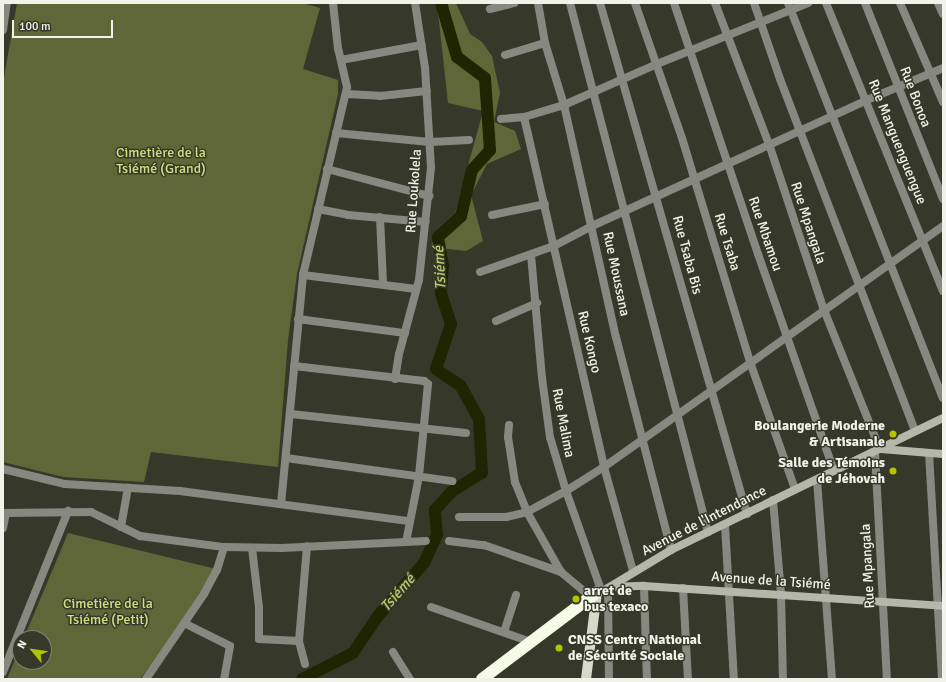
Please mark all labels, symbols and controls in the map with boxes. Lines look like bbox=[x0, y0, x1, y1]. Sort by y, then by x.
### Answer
scale bar bbox=[14, 12, 115, 38]
text: 100 m bbox=[19, 19, 51, 34]
street label: Rue Bonoa bbox=[896, 64, 934, 130]
street label: Rue Manguenguengue bbox=[864, 77, 930, 207]
park label: Cimetière de la Tsiémé (Grand) bbox=[116, 145, 206, 178]
street label: Rue Loukolela bbox=[403, 149, 425, 233]
street label: Rue Mpangala bbox=[787, 180, 829, 266]
street label: Rue Mbamou bbox=[744, 195, 786, 273]
street label: Rue Tsaba bbox=[710, 211, 744, 273]
street label: Rue Tsaba Bis bbox=[668, 214, 706, 296]
street label: Rue Moussana bbox=[599, 230, 633, 318]
water label: Tsiémé bbox=[430, 246, 450, 290]
street label: Rue Kongo bbox=[574, 309, 604, 375]
street label: Rue Malima bbox=[548, 387, 578, 459]
place label: Boulangerie Moderne & Artisanale bbox=[754, 418, 885, 450]
marker: Boulangerie Moderne & Artisanale bbox=[888, 429, 898, 439]
place label: Salle des Témoins de Jéhovah bbox=[778, 455, 885, 488]
marker: Salle des Témoins de Jéhovah bbox=[888, 466, 898, 476]
street label: Avenue de l'Intendance bbox=[639, 482, 769, 560]
street label: Rue Mpangala bbox=[857, 523, 879, 609]
street label: Avenue de la Tsiémé bbox=[711, 568, 831, 594]
water label: Tsiémé bbox=[377, 571, 419, 615]
place label: arret de bus texaco bbox=[584, 583, 648, 616]
marker: arret de bus texaco bbox=[571, 594, 581, 604]
park label: Cimetière de la Tsiémé (Petit) bbox=[63, 596, 153, 628]
north arrow bbox=[12, 630, 52, 670]
place label: CNSS Centre National de Sécurité Sociale bbox=[568, 632, 701, 664]
text: N bbox=[14, 638, 29, 651]
marker: CNSS Centre National de Sécurité Sociale bbox=[553, 642, 565, 654]

